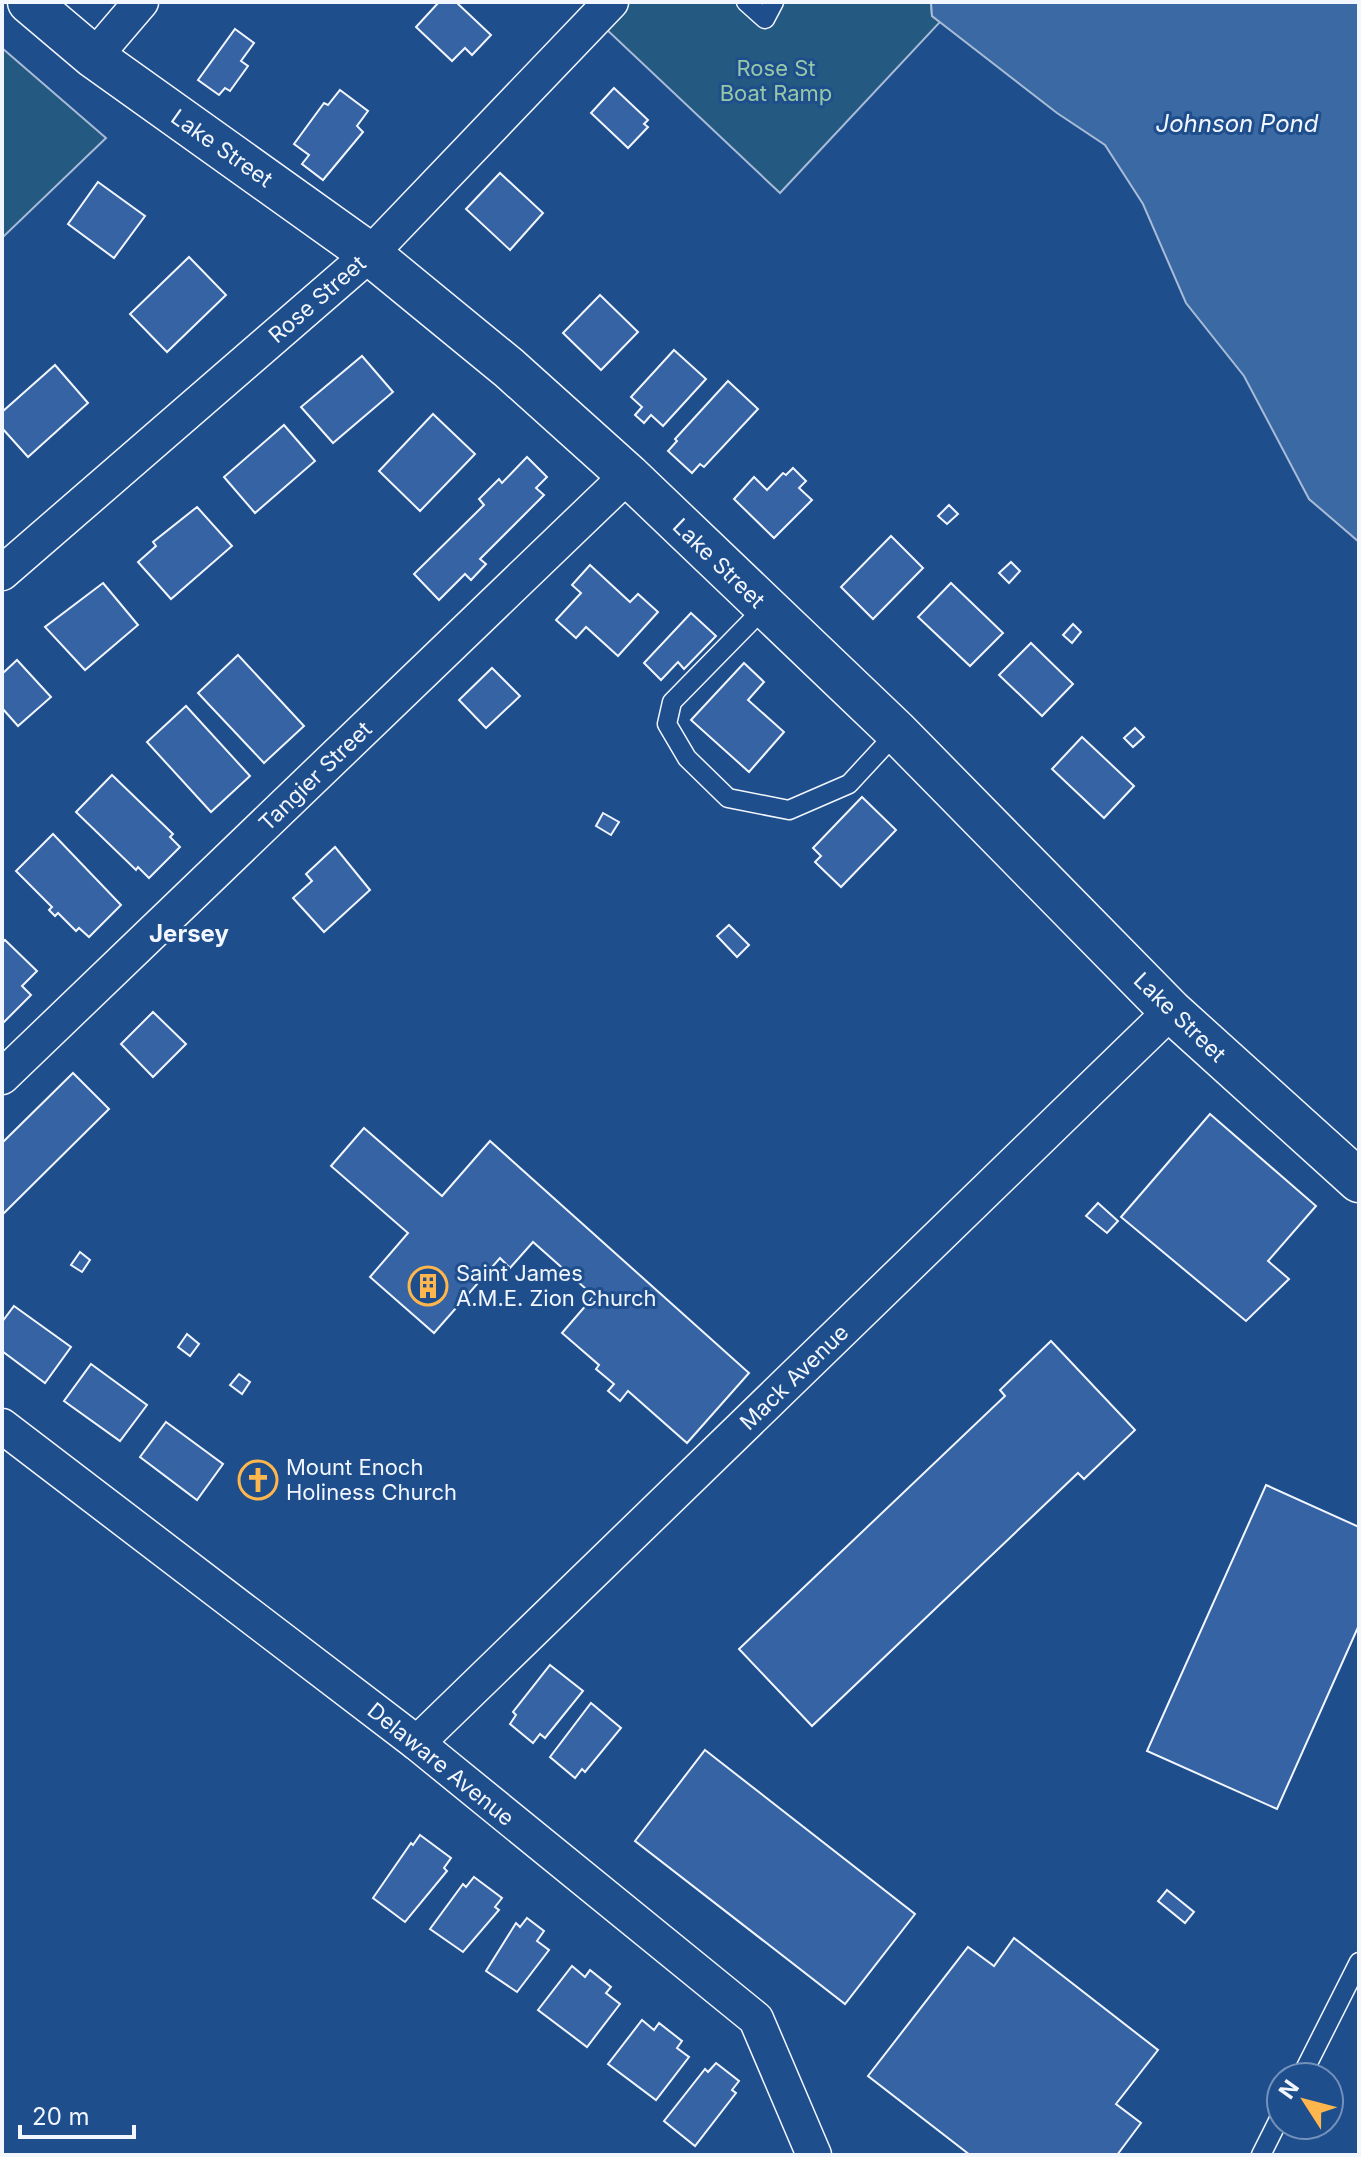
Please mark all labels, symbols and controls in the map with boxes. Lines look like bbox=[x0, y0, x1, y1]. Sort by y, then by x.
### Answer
park label: Rose St Boat Ramp bbox=[720, 55, 832, 106]
street label: Lake Street bbox=[166, 104, 278, 192]
water label: Johnson Pond bbox=[1156, 109, 1319, 138]
street label: Rose Street bbox=[263, 250, 371, 348]
street label: Lake Street bbox=[668, 513, 770, 613]
street label: Tangier Street bbox=[253, 716, 377, 836]
district label: Jersey bbox=[149, 919, 229, 948]
street label: Lake Street bbox=[1129, 967, 1231, 1067]
place label: Saint James A.M.E. Zion Church bbox=[456, 1260, 657, 1311]
building icon: Saint James A.M.E. Zion Church bbox=[407, 1265, 449, 1307]
street label: Mack Avenue bbox=[734, 1319, 854, 1435]
place label: Mount Enoch Holiness Church bbox=[286, 1454, 457, 1505]
church icon: Mount Enoch Holiness Church bbox=[237, 1459, 279, 1501]
street label: Delaware Avenue bbox=[363, 1697, 519, 1831]
north arrow bbox=[1265, 2061, 1345, 2141]
text: N bbox=[1273, 2075, 1304, 2104]
scale bar bbox=[20, 2089, 134, 2139]
text: 20 m bbox=[32, 2102, 90, 2131]

